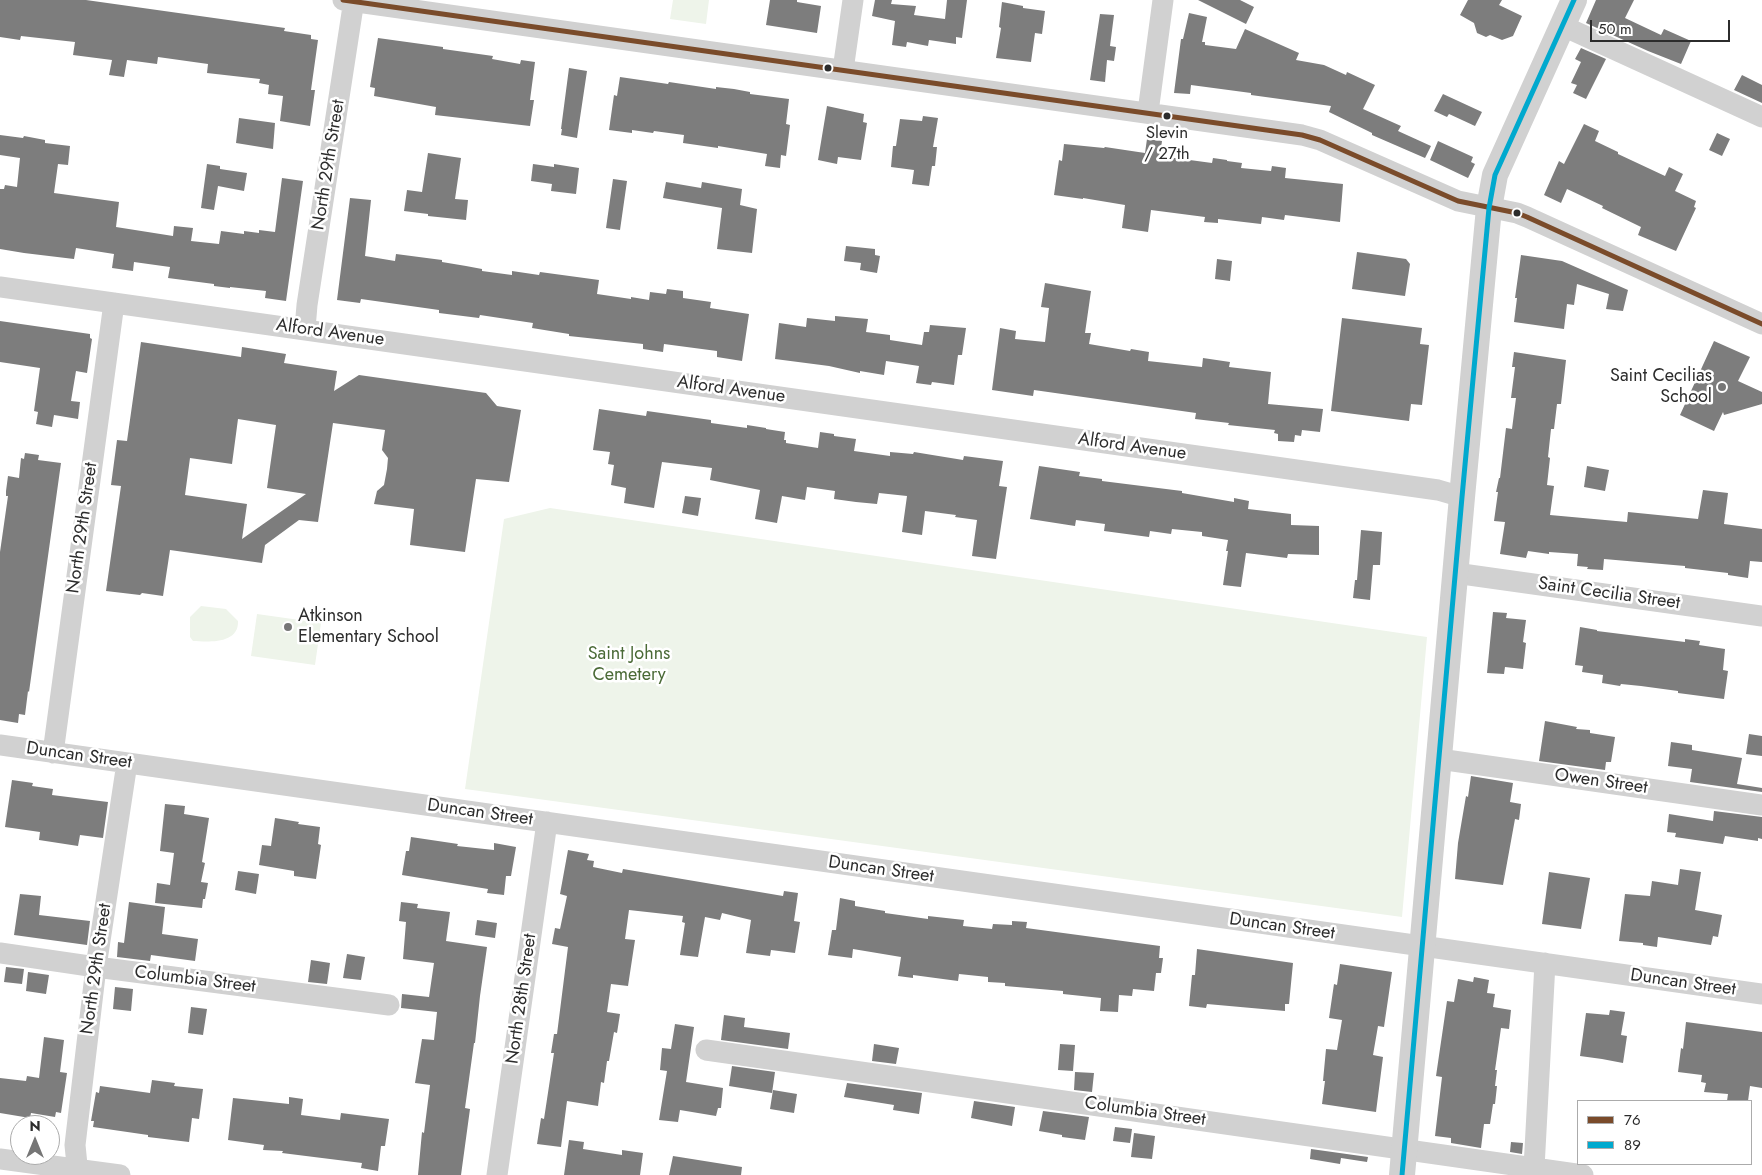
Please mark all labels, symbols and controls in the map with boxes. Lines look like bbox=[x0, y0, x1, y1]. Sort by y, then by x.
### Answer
scale bar bbox=[1592, 10, 1732, 42]
text: 50 m bbox=[1598, 18, 1632, 40]
unlabelled marker bbox=[823, 63, 833, 73]
street label: North 29th Street bbox=[308, 98, 350, 232]
marker: Slevin / 27th bbox=[1162, 111, 1172, 121]
place label: Slevin / 27th bbox=[1144, 124, 1190, 164]
unlabelled marker bbox=[1512, 208, 1522, 218]
street label: Alford Avenue bbox=[275, 315, 385, 351]
place label: Saint Cecilias School bbox=[1610, 366, 1712, 408]
street label: Alford Avenue bbox=[676, 372, 786, 408]
marker: Saint Cecilias School bbox=[1716, 381, 1728, 393]
street label: Alford Avenue bbox=[1077, 429, 1187, 465]
street label: North 29th Street bbox=[63, 461, 103, 595]
street label: Saint Cecilia Street bbox=[1537, 573, 1681, 615]
place label: Atkinson Elementary School bbox=[298, 606, 439, 649]
marker: Atkinson Elementary School bbox=[282, 621, 294, 633]
park label: Saint Johns Cemetery bbox=[588, 644, 670, 686]
street label: Duncan Street bbox=[25, 738, 133, 774]
street label: Owen Street bbox=[1553, 765, 1649, 799]
street label: Duncan Street bbox=[426, 795, 534, 831]
street label: Duncan Street bbox=[827, 852, 935, 888]
street label: North 29th Street bbox=[77, 902, 117, 1036]
street label: Duncan Street bbox=[1228, 909, 1336, 945]
street label: North 28th Street bbox=[502, 932, 542, 1066]
street label: Columbia Street bbox=[133, 962, 257, 998]
street label: Duncan Street bbox=[1629, 965, 1737, 1001]
street label: Columbia Street bbox=[1083, 1093, 1207, 1131]
legend bbox=[1577, 1100, 1752, 1165]
text: 76 bbox=[1624, 1109, 1641, 1131]
north arrow bbox=[10, 1115, 60, 1165]
text: N bbox=[29, 1116, 41, 1136]
text: 89 bbox=[1624, 1134, 1641, 1156]

